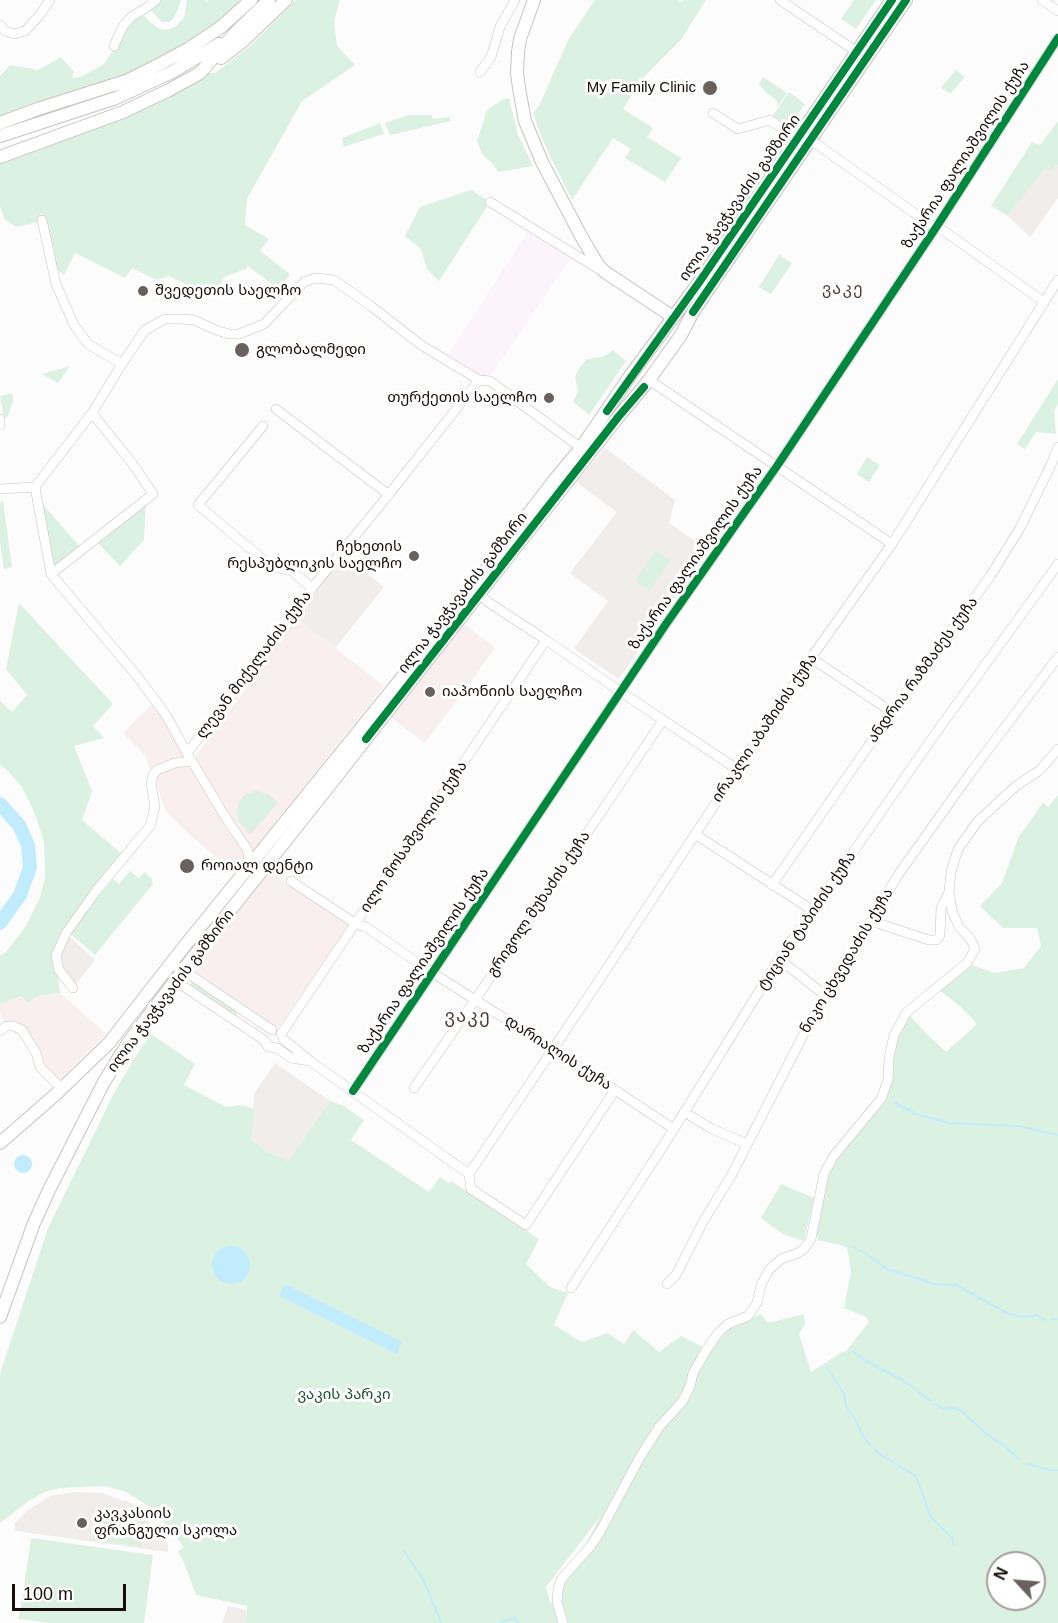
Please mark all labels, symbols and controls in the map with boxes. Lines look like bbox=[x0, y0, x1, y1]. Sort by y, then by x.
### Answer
street label: ზაქარია ფალიაშვილის ქუჩა bbox=[898, 58, 1034, 252]
place label: My Family Clinic bbox=[587, 79, 696, 97]
marker: My Family Clinic bbox=[701, 79, 719, 97]
street label: ილია ჭავჭავაძის გამზირი bbox=[675, 111, 805, 285]
district label: ვაკე bbox=[822, 280, 864, 300]
place label: შვედეთის საელჩო bbox=[155, 282, 301, 300]
marker: შვედეთის საელჩო bbox=[136, 284, 150, 298]
marker: გლობალმედი bbox=[233, 341, 251, 359]
place label: გლობალმედი bbox=[256, 341, 366, 359]
place label: თურქეთის საელჩო bbox=[387, 389, 537, 407]
marker: თურქეთის საელჩო bbox=[542, 391, 556, 405]
street label: ზაქარია ფალიაშვილის ქუჩა bbox=[625, 463, 767, 653]
street label: ილია ჭავჭავაძის გამზირი bbox=[394, 509, 532, 677]
place label: ჩეხეთის რესპუბლიკის საელჩო bbox=[227, 538, 402, 573]
marker: ჩეხეთის რესპუბლიკის საელჩო bbox=[407, 549, 421, 563]
street label: ლევან მიქელაძის ქუჩა bbox=[192, 587, 316, 743]
street label: ანდრია რაზმაძეს ქუჩა bbox=[864, 594, 982, 746]
street label: ირაკლი აბაშიძის ქუჩა bbox=[708, 650, 822, 806]
place label: იაპონიის საელჩო bbox=[442, 683, 582, 701]
marker: იაპონიის საელჩო bbox=[423, 685, 437, 699]
street label: ილო მოსაშვილის ქუჩა bbox=[357, 758, 471, 916]
street label: გრიგოლ მუხაძის ქუჩა bbox=[484, 828, 594, 980]
street label: ტიციან ტაბიძის ქუჩა bbox=[754, 848, 860, 994]
marker: როიალ დენტი bbox=[178, 857, 196, 875]
place label: როიალ დენტი bbox=[201, 857, 313, 875]
street label: ზაქარია ფალიაშვილის ქუჩა bbox=[355, 865, 493, 1057]
street label: ნიკო ცხვედაძის ქუჩა bbox=[797, 885, 897, 1037]
street label: ილია ჭავჭავაძის გამზირი bbox=[104, 906, 238, 1076]
district label: ვაკე bbox=[445, 1006, 491, 1028]
street label: დარიალის ქუჩა bbox=[501, 1012, 615, 1094]
park label: ვაკის პარკი bbox=[298, 1386, 390, 1404]
place label: კავკასიის ფრანგული სკოლა bbox=[94, 1505, 237, 1540]
marker: კავკასიის ფრანგული სკოლა bbox=[75, 1516, 89, 1530]
north arrow bbox=[986, 1551, 1046, 1611]
text: N bbox=[991, 1565, 1011, 1583]
scale bar bbox=[15, 1572, 129, 1610]
text: 100 m bbox=[23, 1584, 73, 1604]

